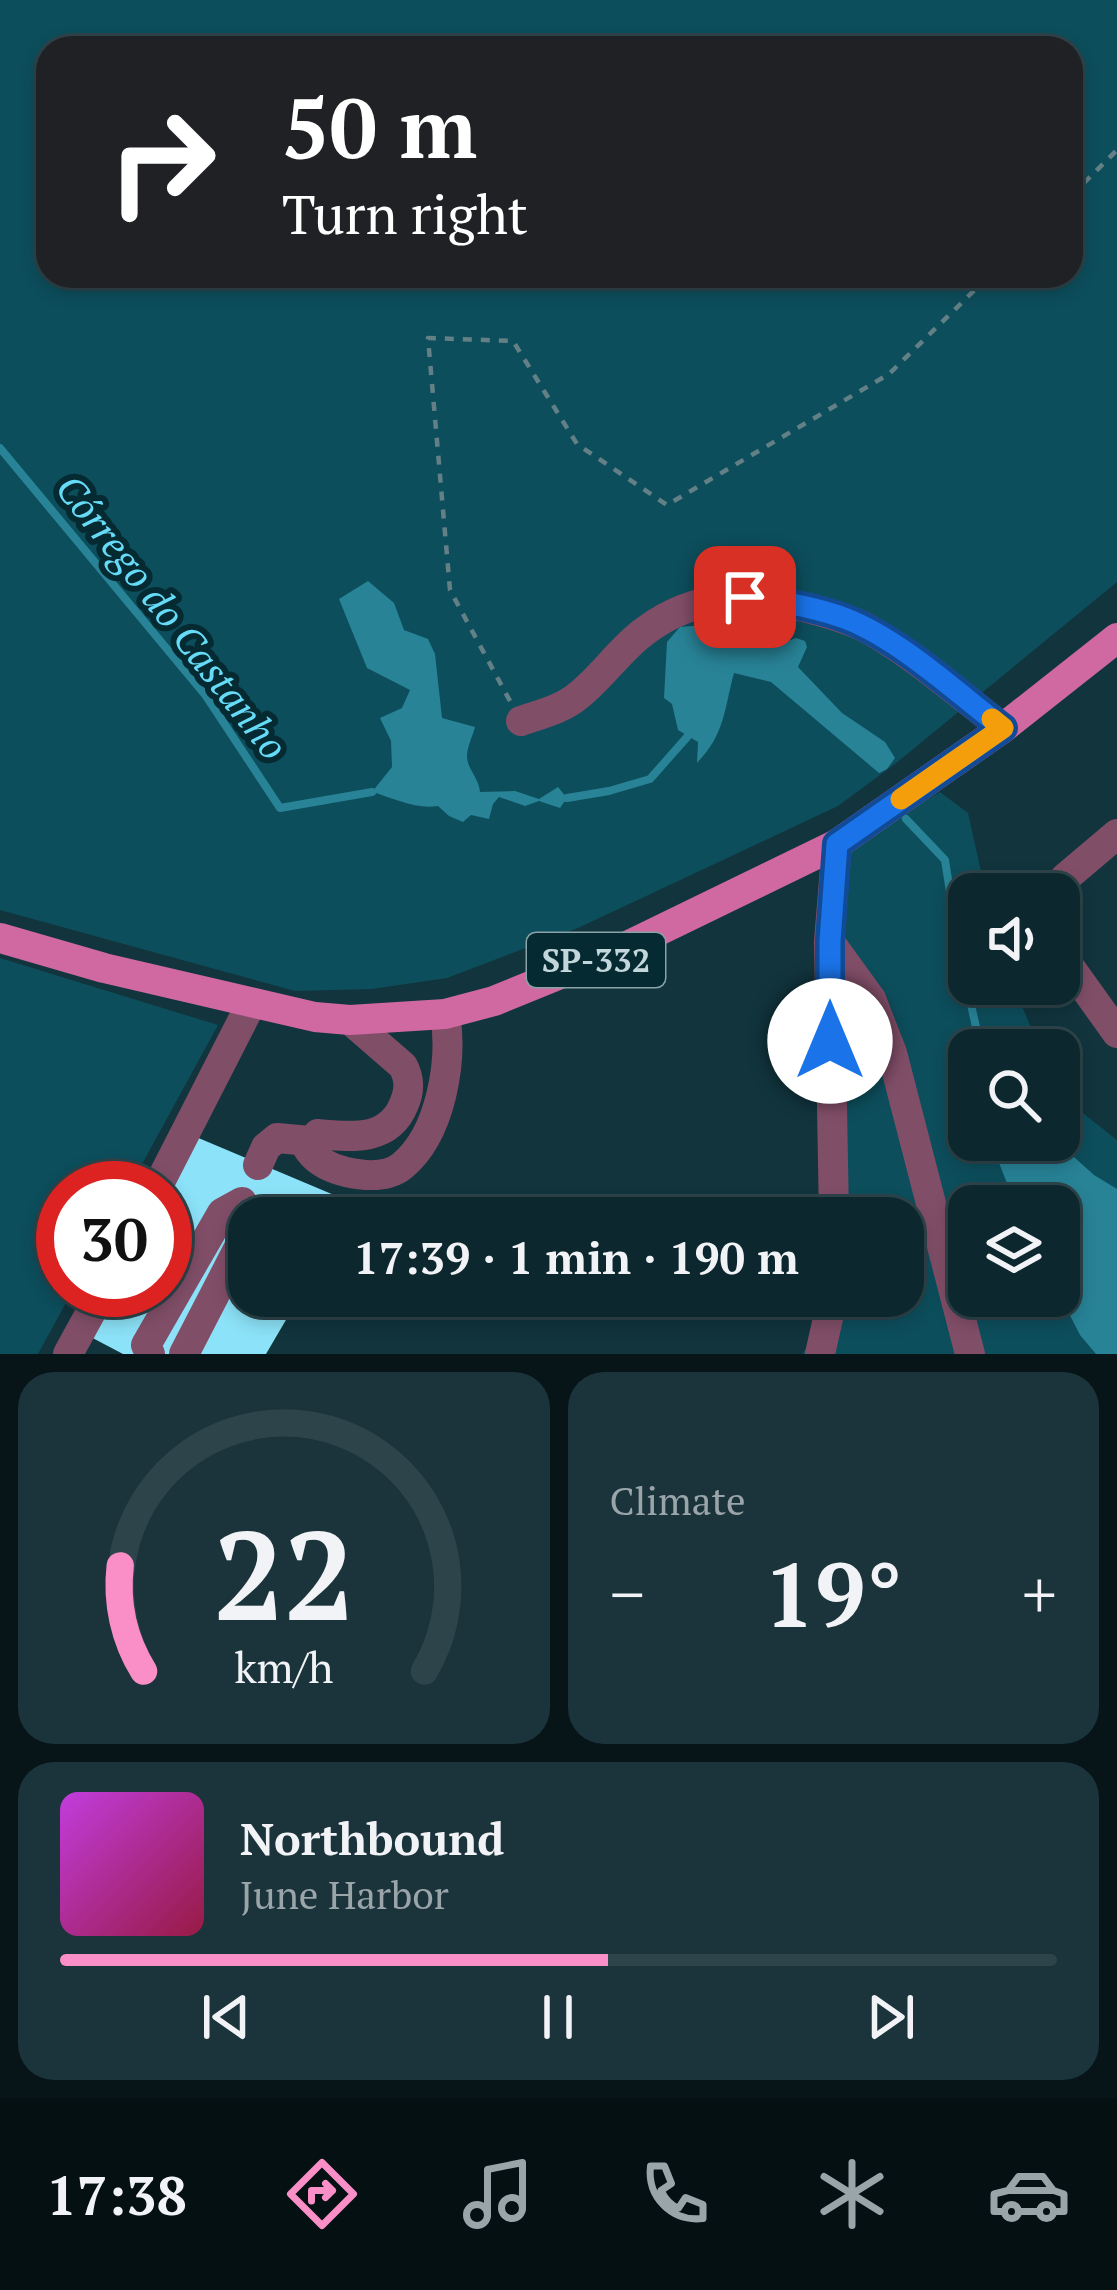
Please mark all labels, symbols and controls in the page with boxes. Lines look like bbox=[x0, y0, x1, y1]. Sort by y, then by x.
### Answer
text: 50 m bbox=[282, 71, 477, 182]
icon: right bbox=[84, 84, 240, 240]
text: Turn right bbox=[282, 178, 528, 249]
water label: Córrego do Castanho bbox=[45, 463, 300, 770]
pin bbox=[694, 546, 796, 648]
icon: arrive bbox=[712, 564, 778, 630]
map controls bbox=[948, 873, 1080, 1317]
button: sound bbox=[948, 873, 1080, 1005]
road number: SP-332 bbox=[527, 933, 665, 987]
position arrow bbox=[767, 978, 893, 1104]
button: search bbox=[948, 1029, 1080, 1161]
speed limit sign: 30 bbox=[36, 1161, 192, 1317]
button: layers bbox=[948, 1185, 1080, 1317]
text: 17:39 · 1 min · 190 m bbox=[353, 1227, 799, 1287]
text: Climate bbox=[610, 1474, 746, 1526]
text: 22 bbox=[213, 1490, 354, 1656]
text: 19° bbox=[764, 1533, 903, 1653]
text: − bbox=[610, 1549, 645, 1637]
text: + bbox=[1022, 1549, 1057, 1637]
text: km/h bbox=[234, 1638, 333, 1695]
text: Northbound bbox=[240, 1808, 504, 1868]
text: June Harbor bbox=[240, 1868, 449, 1920]
icon: previous bbox=[193, 1984, 259, 2050]
icon: pause bbox=[525, 1984, 591, 2050]
icon: next bbox=[858, 1984, 924, 2050]
icon: directions bbox=[280, 2152, 364, 2236]
icon: music bbox=[456, 2152, 540, 2236]
icon: phone bbox=[633, 2152, 717, 2236]
icon: climate bbox=[810, 2152, 894, 2236]
icon: car bbox=[987, 2152, 1071, 2236]
text: 17:38 bbox=[46, 2159, 187, 2230]

